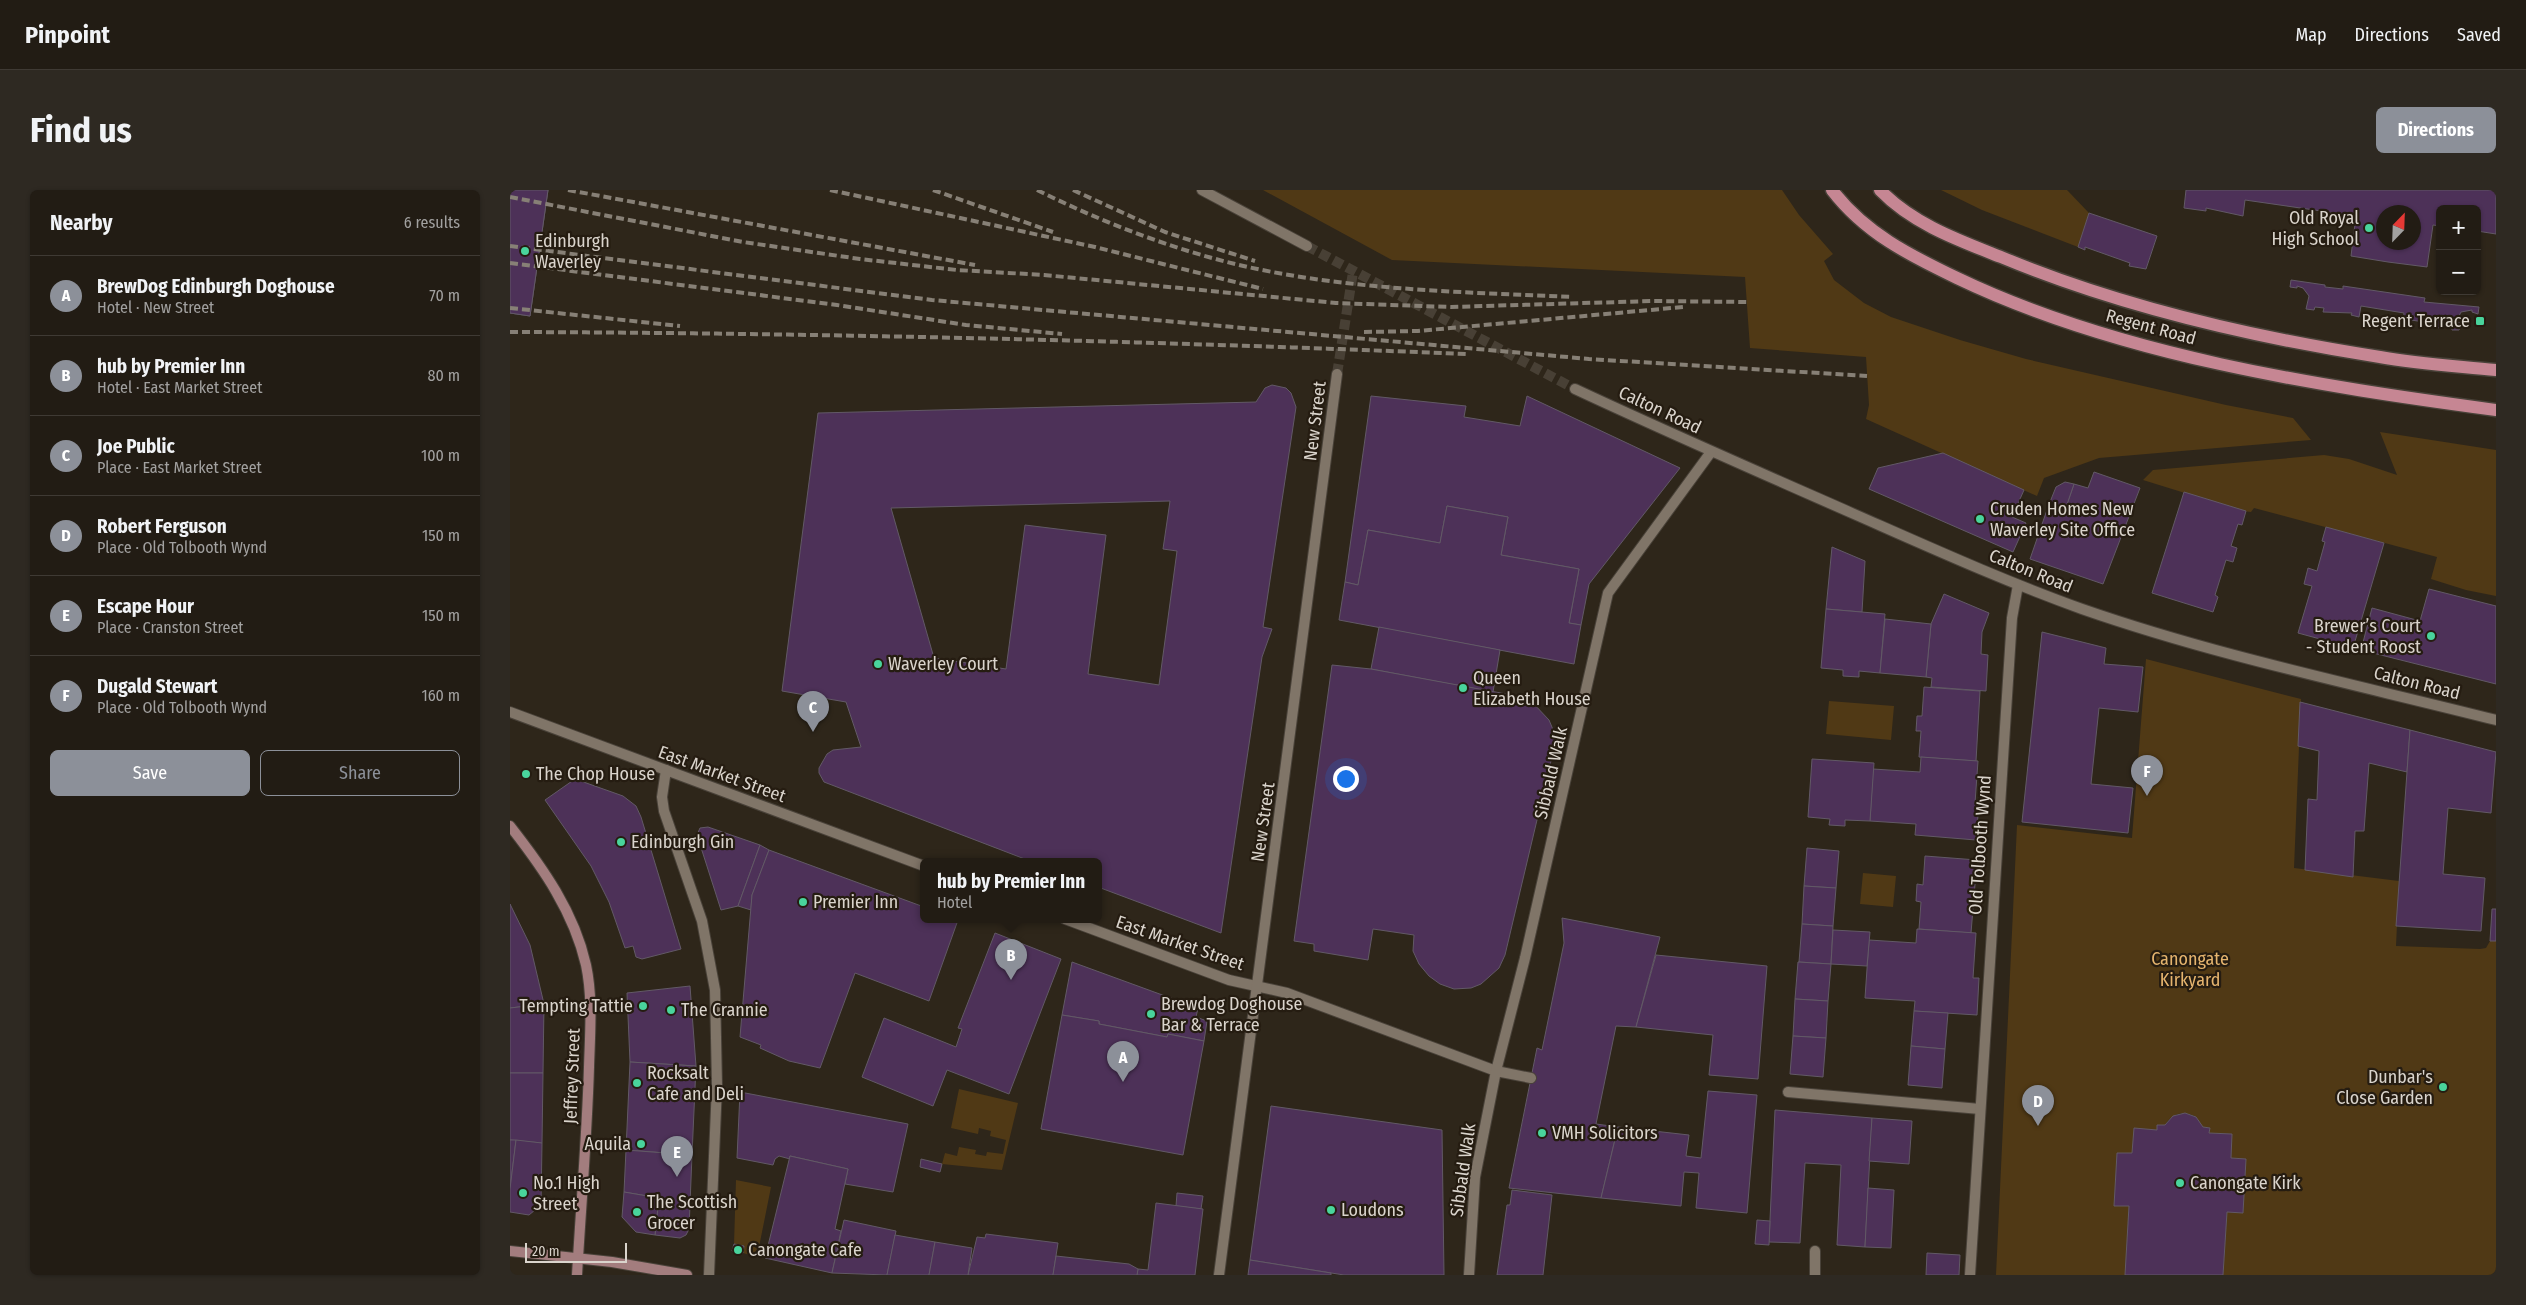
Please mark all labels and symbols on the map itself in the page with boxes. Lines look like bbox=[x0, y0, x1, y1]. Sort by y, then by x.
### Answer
north arrow bbox=[2376, 205, 2421, 250]
place label: Old Royal High School bbox=[2272, 207, 2359, 250]
marker: Old Royal High School bbox=[2363, 222, 2375, 234]
place label: Edinburgh Waverley bbox=[535, 230, 610, 273]
marker: Edinburgh Waverley bbox=[519, 245, 531, 257]
street label: Regent Road bbox=[2104, 304, 2198, 350]
place label: Regent Terrace bbox=[2362, 310, 2470, 332]
marker: Regent Terrace bbox=[2474, 315, 2486, 327]
street label: New Street bbox=[1299, 380, 1331, 462]
street label: Calton Road bbox=[1615, 381, 1705, 439]
place label: Cruden Homes New Waverley Site Office bbox=[1990, 498, 2135, 541]
marker: Cruden Homes New Waverley Site Office bbox=[1974, 513, 1986, 525]
street label: Calton Road bbox=[1986, 544, 2076, 598]
place label: Brewer’s Court - Student Roost bbox=[2306, 615, 2421, 658]
marker: Brewer’s Court - Student Roost bbox=[2425, 630, 2437, 642]
place label: Waverley Court bbox=[888, 653, 998, 675]
marker: Waverley Court bbox=[872, 658, 884, 670]
street label: Calton Road bbox=[2371, 662, 2463, 704]
place label: Queen Elizabeth House bbox=[1473, 667, 1591, 710]
marker: Queen Elizabeth House bbox=[1457, 682, 1469, 694]
pin: C bbox=[797, 691, 829, 732]
street label: Sibbald Walk bbox=[1530, 724, 1572, 821]
street label: East Market Street bbox=[655, 741, 789, 807]
pin: F bbox=[2131, 755, 2163, 796]
place label: The Chop House bbox=[536, 763, 655, 785]
your location bbox=[1333, 766, 1359, 792]
marker: The Chop House bbox=[520, 768, 532, 780]
street label: Old Tolbooth Wynd bbox=[1964, 774, 1996, 916]
street label: New Street bbox=[1247, 781, 1279, 863]
place label: Edinburgh Gin bbox=[631, 831, 734, 853]
marker: Edinburgh Gin bbox=[615, 836, 627, 848]
place label: Premier Inn bbox=[813, 891, 898, 913]
marker: Premier Inn bbox=[797, 896, 809, 908]
street label: East Market Street bbox=[1113, 911, 1247, 975]
pin: B bbox=[995, 939, 1027, 980]
park label: Canongate Kirkyard bbox=[2151, 948, 2229, 991]
place label: Brewdog Doghouse Bar & Terrace bbox=[1161, 993, 1303, 1036]
place label: Tempting Tattie bbox=[519, 995, 633, 1017]
place label: The Crannie bbox=[681, 999, 768, 1021]
marker: Tempting Tattie bbox=[637, 1000, 649, 1012]
marker: The Crannie bbox=[665, 1004, 677, 1016]
marker: Brewdog Doghouse Bar & Terrace bbox=[1145, 1008, 1157, 1020]
street label: Jeffrey Street bbox=[559, 1028, 585, 1124]
pin: A bbox=[1107, 1041, 1139, 1082]
place label: Rocksalt Cafe and Deli bbox=[647, 1062, 744, 1105]
place label: Dunbar's Close Garden bbox=[2336, 1066, 2433, 1109]
marker: Rocksalt Cafe and Deli bbox=[631, 1077, 643, 1089]
marker: Dunbar's Close Garden bbox=[2437, 1081, 2449, 1093]
pin: D bbox=[2022, 1085, 2054, 1126]
street label: Sibbald Walk bbox=[1446, 1121, 1481, 1218]
place label: VMH Solicitors bbox=[1552, 1122, 1658, 1144]
marker: VMH Solicitors bbox=[1536, 1127, 1548, 1139]
place label: Aquila bbox=[584, 1133, 631, 1155]
pin: E bbox=[661, 1136, 693, 1177]
marker: Aquila bbox=[635, 1138, 647, 1150]
place label: No.1 High Street bbox=[533, 1172, 600, 1215]
place label: Canongate Kirk bbox=[2190, 1172, 2301, 1194]
marker: Canongate Kirk bbox=[2174, 1177, 2186, 1189]
marker: No.1 High Street bbox=[517, 1187, 529, 1199]
place label: The Scottish Grocer bbox=[647, 1191, 737, 1234]
place label: Loudons bbox=[1341, 1199, 1404, 1221]
marker: Loudons bbox=[1325, 1204, 1337, 1216]
marker: The Scottish Grocer bbox=[631, 1206, 643, 1218]
place label: Canongate Cafe bbox=[748, 1239, 862, 1261]
scale bar bbox=[525, 1240, 628, 1263]
marker: Canongate Cafe bbox=[732, 1244, 744, 1256]

